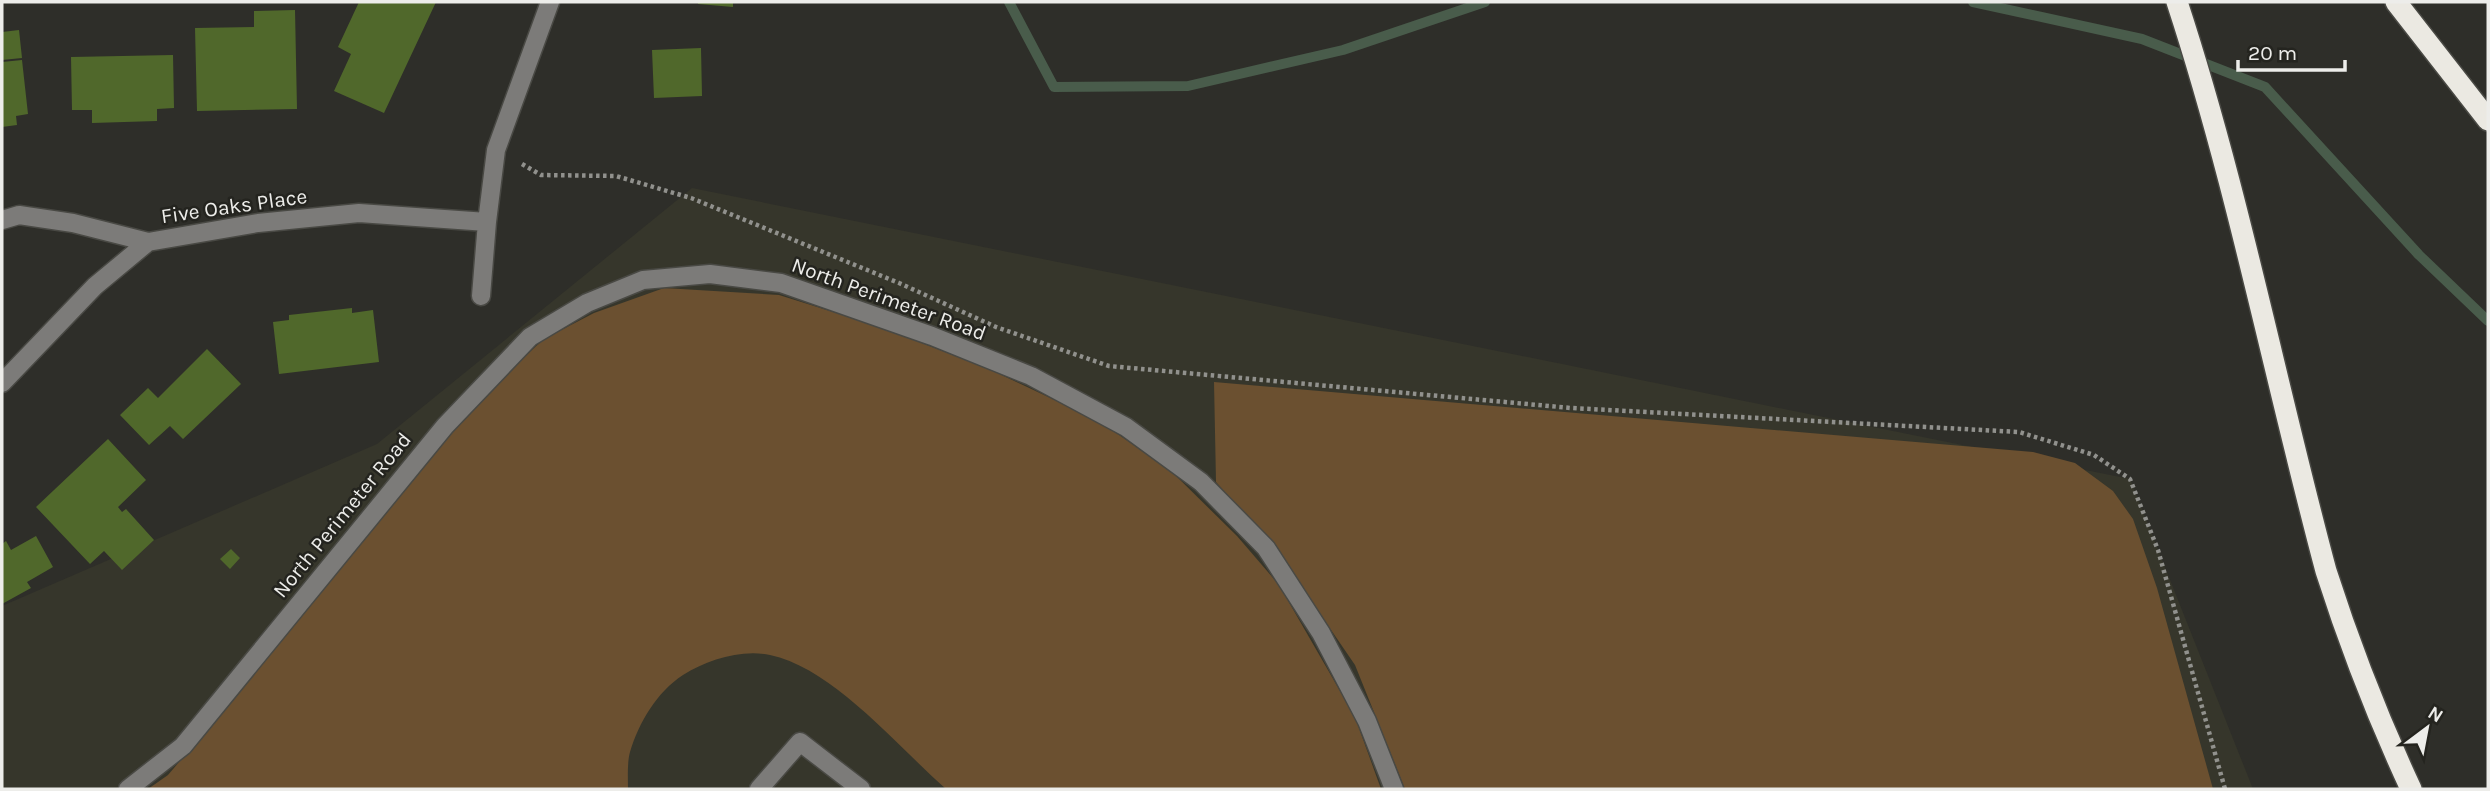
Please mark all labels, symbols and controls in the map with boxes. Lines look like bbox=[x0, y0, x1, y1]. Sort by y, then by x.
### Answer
scale bar bbox=[2238, 28, 2345, 72]
text: 20 m bbox=[2248, 41, 2297, 65]
street label: Five Oaks Place bbox=[159, 184, 309, 228]
street label: North Perimeter Road bbox=[788, 253, 990, 345]
street label: North Perimeter Road bbox=[268, 428, 416, 602]
north arrow bbox=[2392, 693, 2462, 763]
text: N bbox=[2424, 701, 2447, 727]

